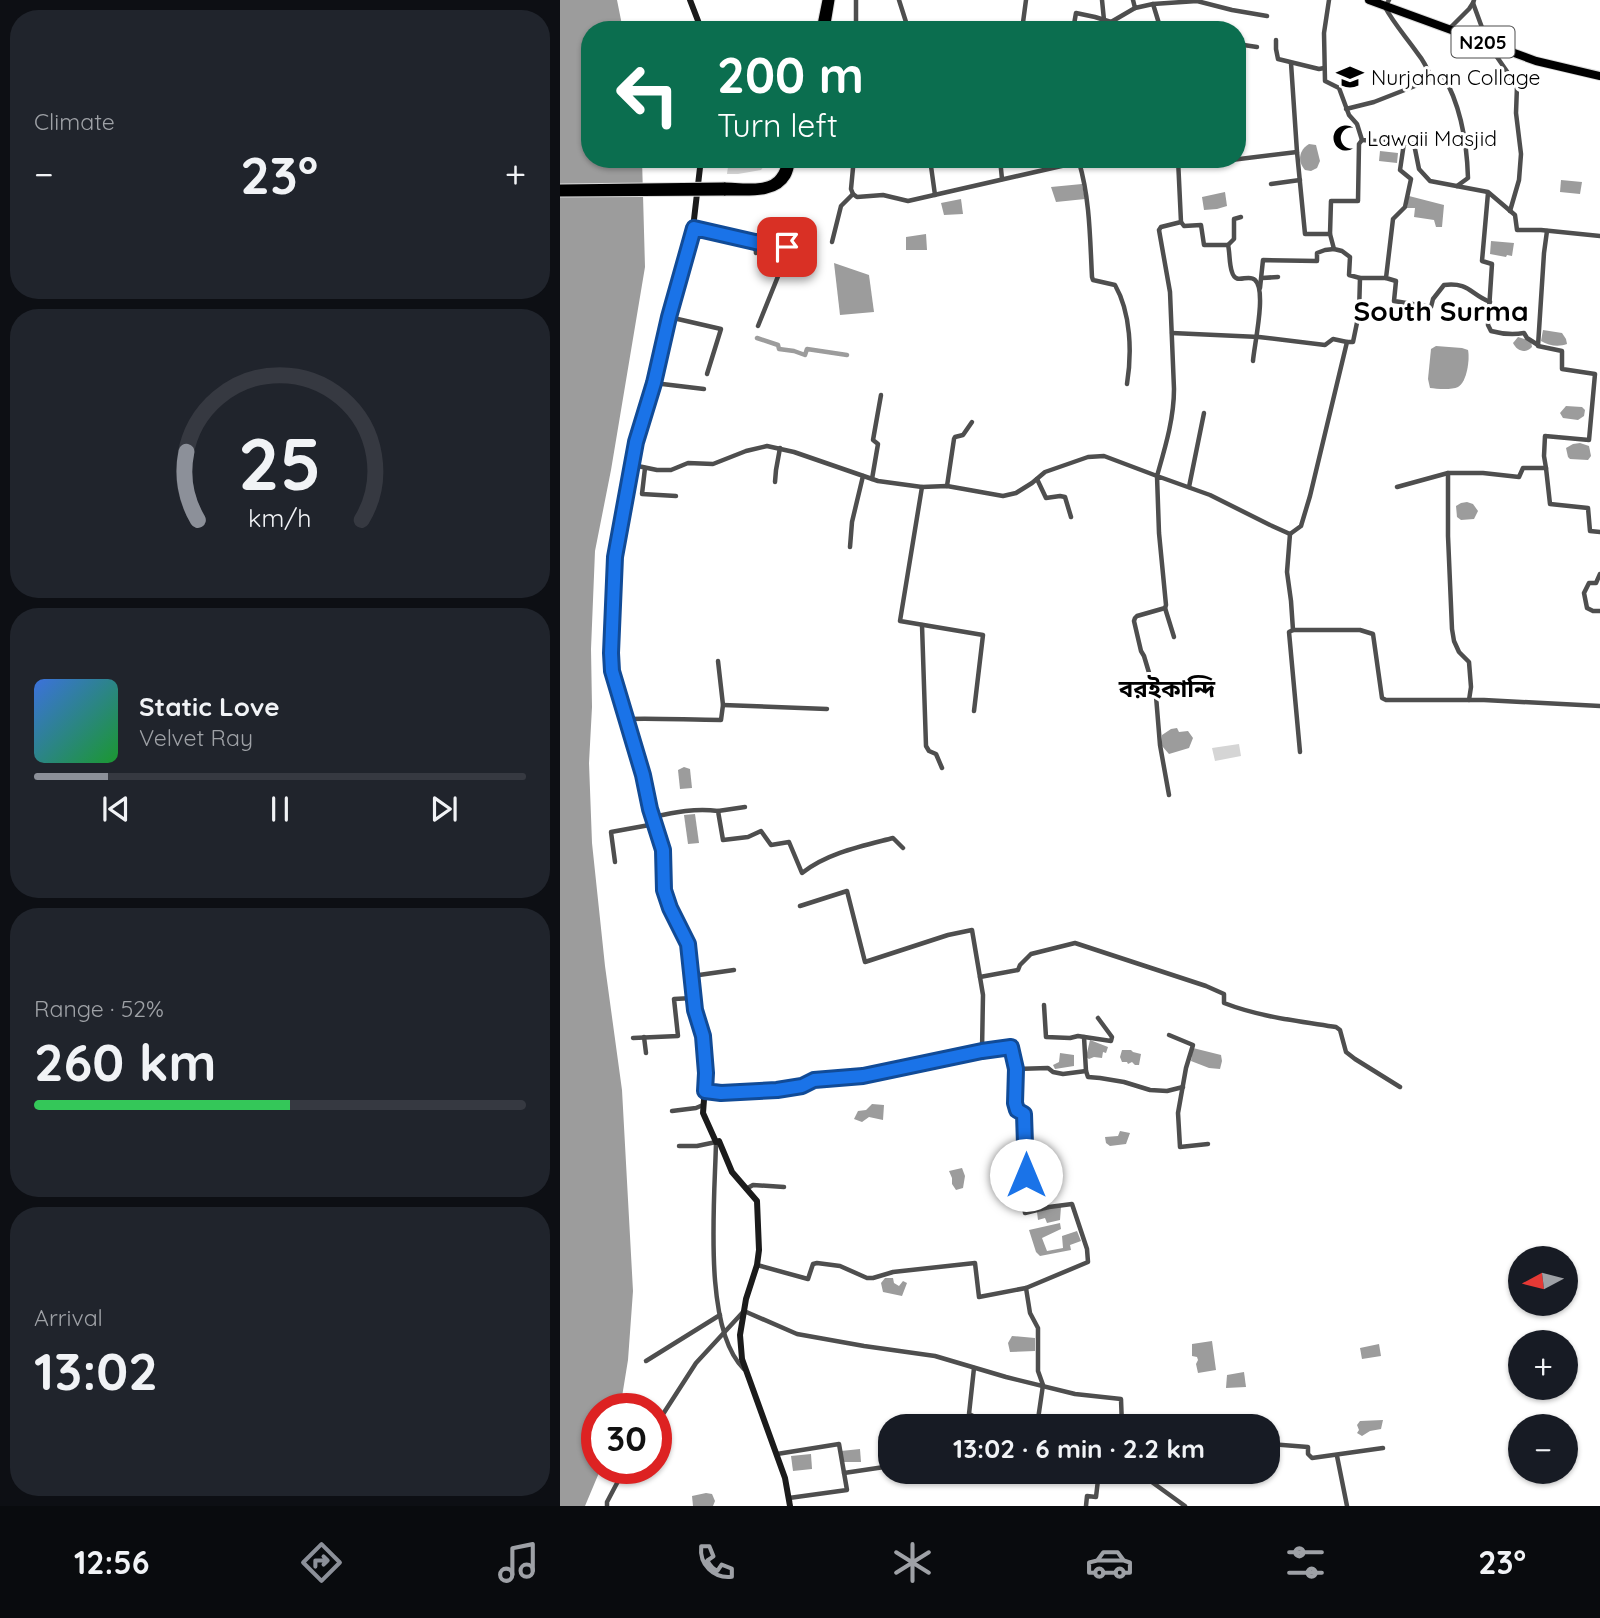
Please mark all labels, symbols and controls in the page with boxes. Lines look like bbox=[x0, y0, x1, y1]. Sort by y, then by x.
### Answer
road number: N205 bbox=[1452, 26, 1514, 58]
text: 200 m bbox=[717, 44, 864, 105]
icon: left bbox=[602, 49, 693, 140]
school or university icon: Nurjahan Collage bbox=[1335, 62, 1365, 92]
place label: Nurjahan Collage bbox=[1371, 64, 1540, 90]
text: Turn left bbox=[717, 105, 838, 145]
text: Climate bbox=[34, 107, 115, 136]
mosque icon: Lawaii Masjid bbox=[1331, 123, 1361, 153]
place label: Lawaii Masjid bbox=[1367, 125, 1497, 151]
text: 23° bbox=[240, 142, 318, 207]
text: − bbox=[34, 150, 54, 198]
text: + bbox=[505, 150, 526, 198]
pin bbox=[757, 217, 817, 277]
icon: arrive bbox=[768, 228, 806, 266]
district label: South Surma bbox=[1353, 293, 1529, 328]
text: 25 bbox=[238, 417, 322, 508]
text: km/h bbox=[248, 502, 312, 533]
district label: বরইকান্দি bbox=[1118, 673, 1216, 703]
text: Static Love bbox=[139, 690, 280, 723]
text: Velvet Ray bbox=[139, 723, 253, 752]
icon: previous bbox=[97, 790, 135, 828]
icon: pause bbox=[261, 790, 299, 828]
icon: next bbox=[425, 790, 463, 828]
text: Range · 52% bbox=[34, 994, 164, 1023]
text: 260 km bbox=[34, 1029, 216, 1094]
position arrow bbox=[989, 1138, 1063, 1212]
north arrow bbox=[1508, 1246, 1578, 1316]
map controls bbox=[1508, 1246, 1578, 1484]
text: Arrival bbox=[34, 1303, 103, 1332]
button: + bbox=[1508, 1330, 1578, 1400]
text: 13:02 bbox=[34, 1338, 158, 1403]
speed limit sign: 30 bbox=[581, 1393, 672, 1484]
button: − bbox=[1508, 1414, 1578, 1484]
text: 13:02 · 6 min · 2.2 km bbox=[953, 1432, 1205, 1465]
icon: directions bbox=[297, 1538, 346, 1587]
icon: music bbox=[494, 1538, 543, 1587]
icon: phone bbox=[691, 1538, 740, 1587]
icon: climate bbox=[888, 1538, 937, 1587]
icon: car bbox=[1085, 1538, 1134, 1587]
icon: filters bbox=[1281, 1538, 1330, 1587]
text: 12:56 bbox=[74, 1542, 149, 1582]
text: 23° bbox=[1478, 1542, 1526, 1582]

